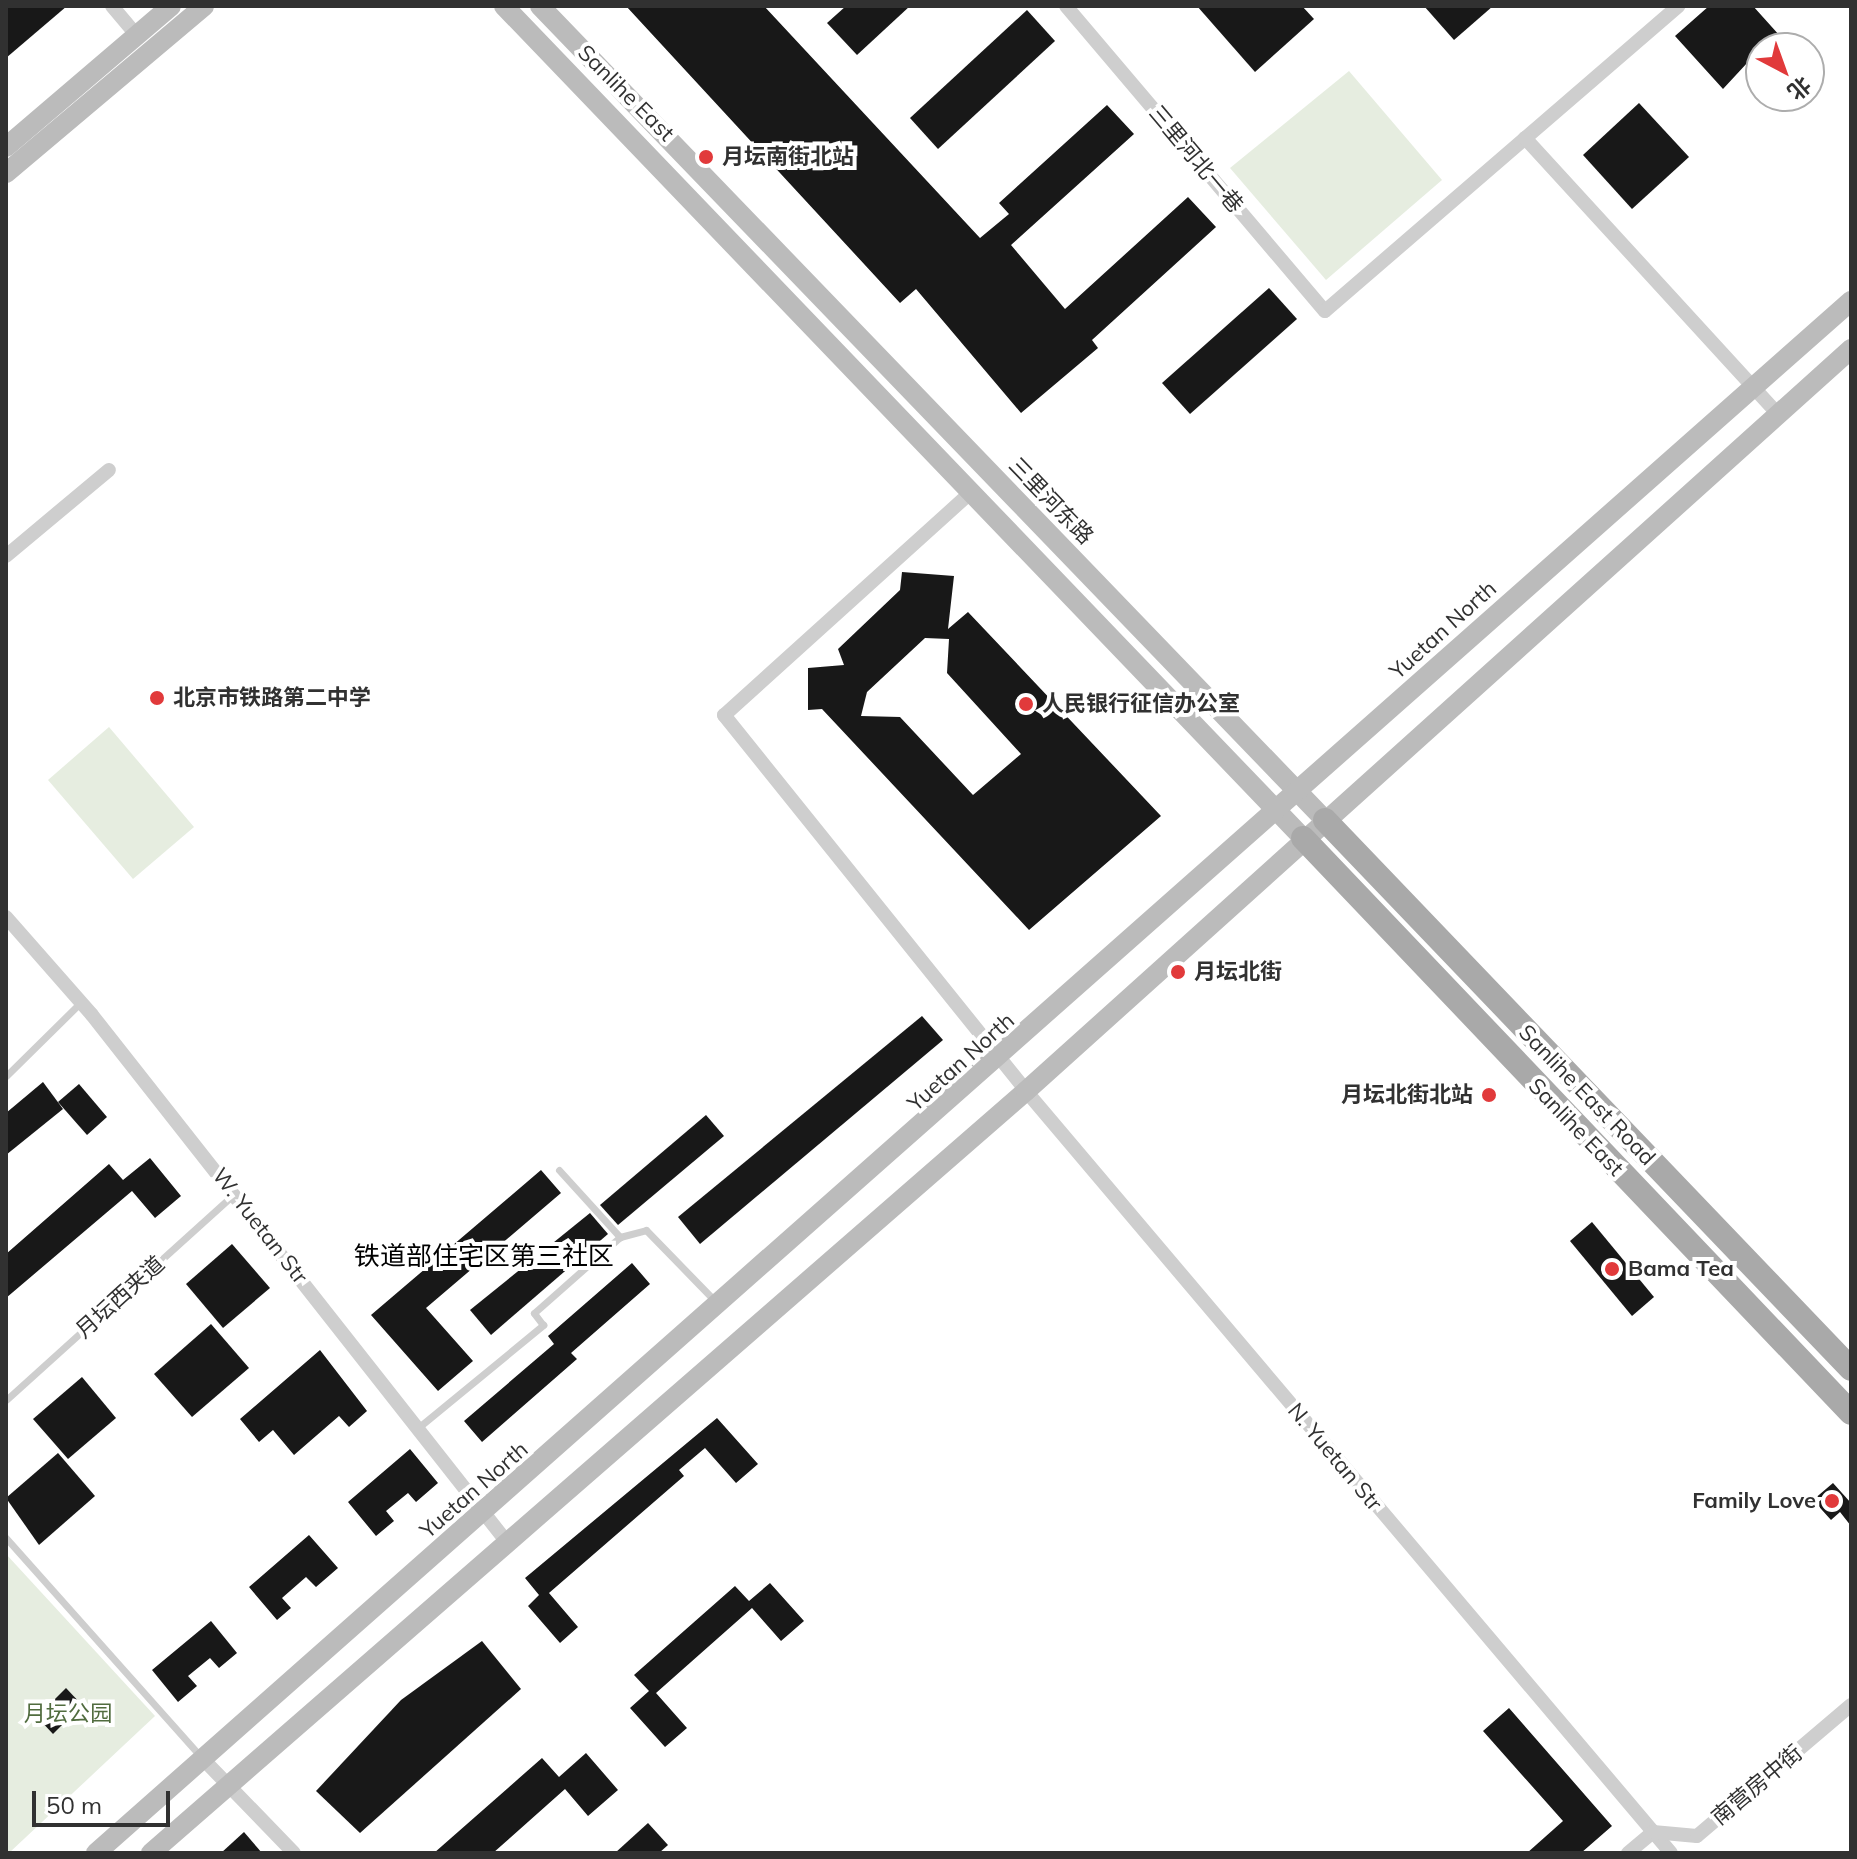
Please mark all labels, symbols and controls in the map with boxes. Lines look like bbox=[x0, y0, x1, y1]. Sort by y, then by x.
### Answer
north arrow bbox=[1745, 32, 1825, 112]
street label: Sanlihe East bbox=[572, 39, 680, 147]
text: 北 bbox=[1782, 71, 1817, 106]
street label: 三里河北一巷 bbox=[1143, 100, 1249, 218]
place label: 月坛南街北站 bbox=[722, 144, 854, 170]
marker: 月坛南街北站 bbox=[697, 148, 715, 166]
street label: 三里河东路 bbox=[1003, 452, 1099, 550]
street label: Yuetan North bbox=[1384, 575, 1502, 685]
place label: 北京市铁路第二中学 bbox=[173, 685, 371, 711]
marker: 北京市铁路第二中学 bbox=[148, 689, 166, 707]
place label: 人民银行征信办公室 bbox=[1042, 691, 1240, 717]
marker: 人民银行征信办公室 bbox=[1017, 695, 1035, 713]
place label: 月坛北街 bbox=[1194, 959, 1282, 985]
marker: 月坛北街 bbox=[1169, 963, 1187, 981]
street label: Yuetan North bbox=[902, 1007, 1020, 1117]
street label: Sanlihe East Road bbox=[1513, 1019, 1661, 1171]
street label: Sanlihe East bbox=[1523, 1073, 1629, 1181]
place label: 月坛北街北站 bbox=[1341, 1082, 1473, 1108]
marker: 月坛北街北站 bbox=[1480, 1086, 1498, 1104]
street label: W. Yuetan Str bbox=[207, 1163, 313, 1289]
district label: 铁道部住宅区第三社区 bbox=[354, 1240, 614, 1272]
street label: 月坛西夹道 bbox=[70, 1250, 170, 1344]
place label: Bama Tea bbox=[1628, 1256, 1734, 1282]
marker: Bama Tea bbox=[1603, 1260, 1621, 1278]
street label: N. Yuetan Str bbox=[1282, 1398, 1388, 1516]
street label: Yuetan North bbox=[415, 1436, 533, 1544]
place label: Family Love bbox=[1692, 1488, 1816, 1514]
marker: Family Love bbox=[1823, 1492, 1841, 1510]
park label: 月坛公园 bbox=[24, 1701, 112, 1727]
street label: 南营房中街 bbox=[1706, 1740, 1808, 1830]
scale bar bbox=[36, 1775, 174, 1825]
text: 50 m bbox=[46, 1790, 102, 1820]

